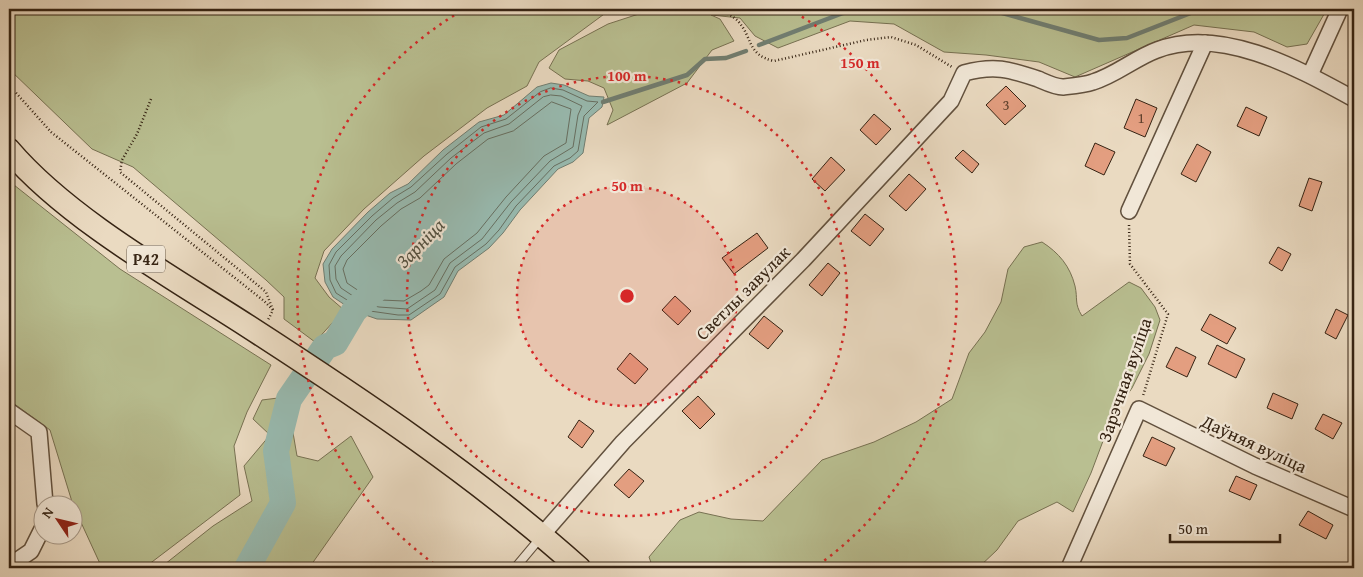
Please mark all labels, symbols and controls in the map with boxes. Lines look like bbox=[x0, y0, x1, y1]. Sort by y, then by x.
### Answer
text: 150 m bbox=[840, 52, 880, 73]
text: 100 m bbox=[607, 65, 647, 86]
house number: 3 bbox=[1002, 94, 1010, 115]
house number: 1 bbox=[1137, 107, 1145, 128]
text: 50 m bbox=[611, 175, 643, 196]
water label: Зарніца bbox=[389, 212, 451, 274]
street label: Светлы завулак bbox=[689, 239, 797, 346]
road number: Р42 bbox=[127, 245, 165, 272]
centre of rings bbox=[618, 287, 636, 305]
street label: Зарэчная вуліца bbox=[1091, 314, 1159, 445]
street label: Даўняя вуліца bbox=[1196, 407, 1312, 480]
north arrow bbox=[32, 494, 82, 544]
text: N bbox=[36, 502, 59, 522]
scale bar bbox=[1170, 512, 1280, 544]
text: 50 m bbox=[1178, 518, 1209, 539]

